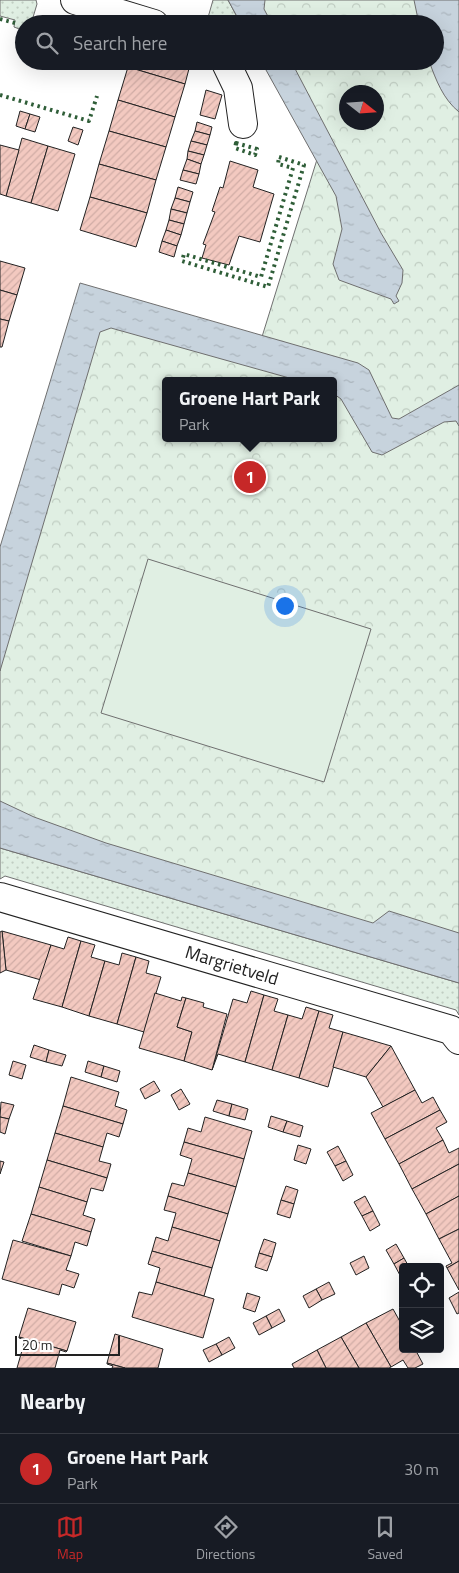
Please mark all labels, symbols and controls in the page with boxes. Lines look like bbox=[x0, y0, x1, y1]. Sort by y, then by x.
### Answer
search box bbox=[15, 15, 444, 70]
text: Search here bbox=[73, 28, 167, 57]
icon: search bbox=[33, 29, 61, 57]
north arrow bbox=[339, 85, 384, 130]
popup bbox=[162, 377, 337, 442]
text: Groene Hart Park bbox=[179, 383, 320, 412]
text: Park bbox=[179, 412, 210, 436]
pin: 1 bbox=[234, 458, 266, 496]
your location bbox=[272, 593, 298, 619]
street label: Margrietveld bbox=[182, 938, 282, 992]
map controls bbox=[399, 1263, 444, 1353]
button: locate bbox=[399, 1263, 444, 1308]
button: layers bbox=[399, 1308, 444, 1353]
scale bar bbox=[15, 1333, 120, 1356]
text: 20 m bbox=[22, 1334, 52, 1355]
text: Nearby bbox=[20, 1385, 85, 1417]
text: Groene Hart Park bbox=[67, 1442, 208, 1471]
text: 1 bbox=[32, 1457, 40, 1481]
text: 30 m bbox=[404, 1457, 439, 1481]
text: Park bbox=[67, 1471, 98, 1495]
tab: Map bbox=[56, 1513, 84, 1564]
tab: Directions bbox=[196, 1513, 255, 1564]
tab: Saved bbox=[367, 1513, 403, 1564]

